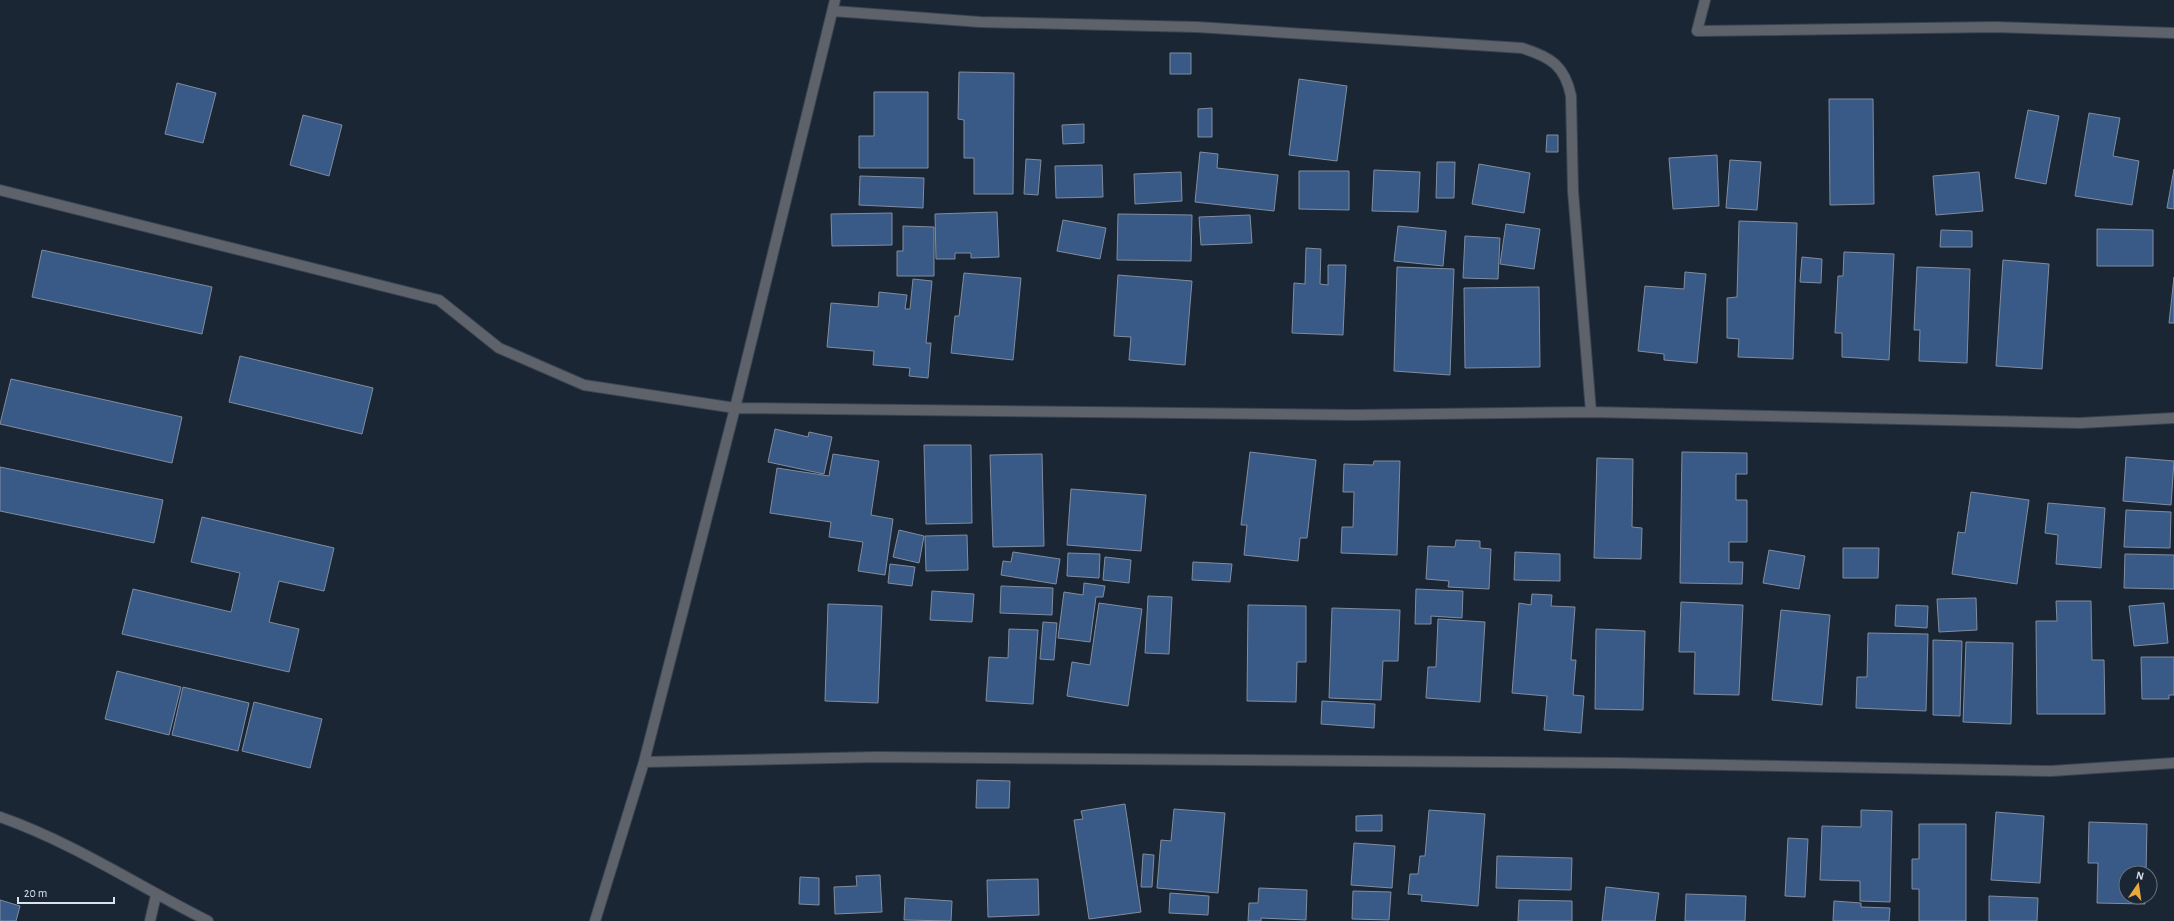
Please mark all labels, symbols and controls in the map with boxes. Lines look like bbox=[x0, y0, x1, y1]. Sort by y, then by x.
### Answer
north arrow bbox=[2118, 865, 2158, 905]
text: N bbox=[2135, 870, 2145, 882]
scale bar bbox=[18, 879, 114, 905]
text: 20 m bbox=[24, 887, 47, 899]

